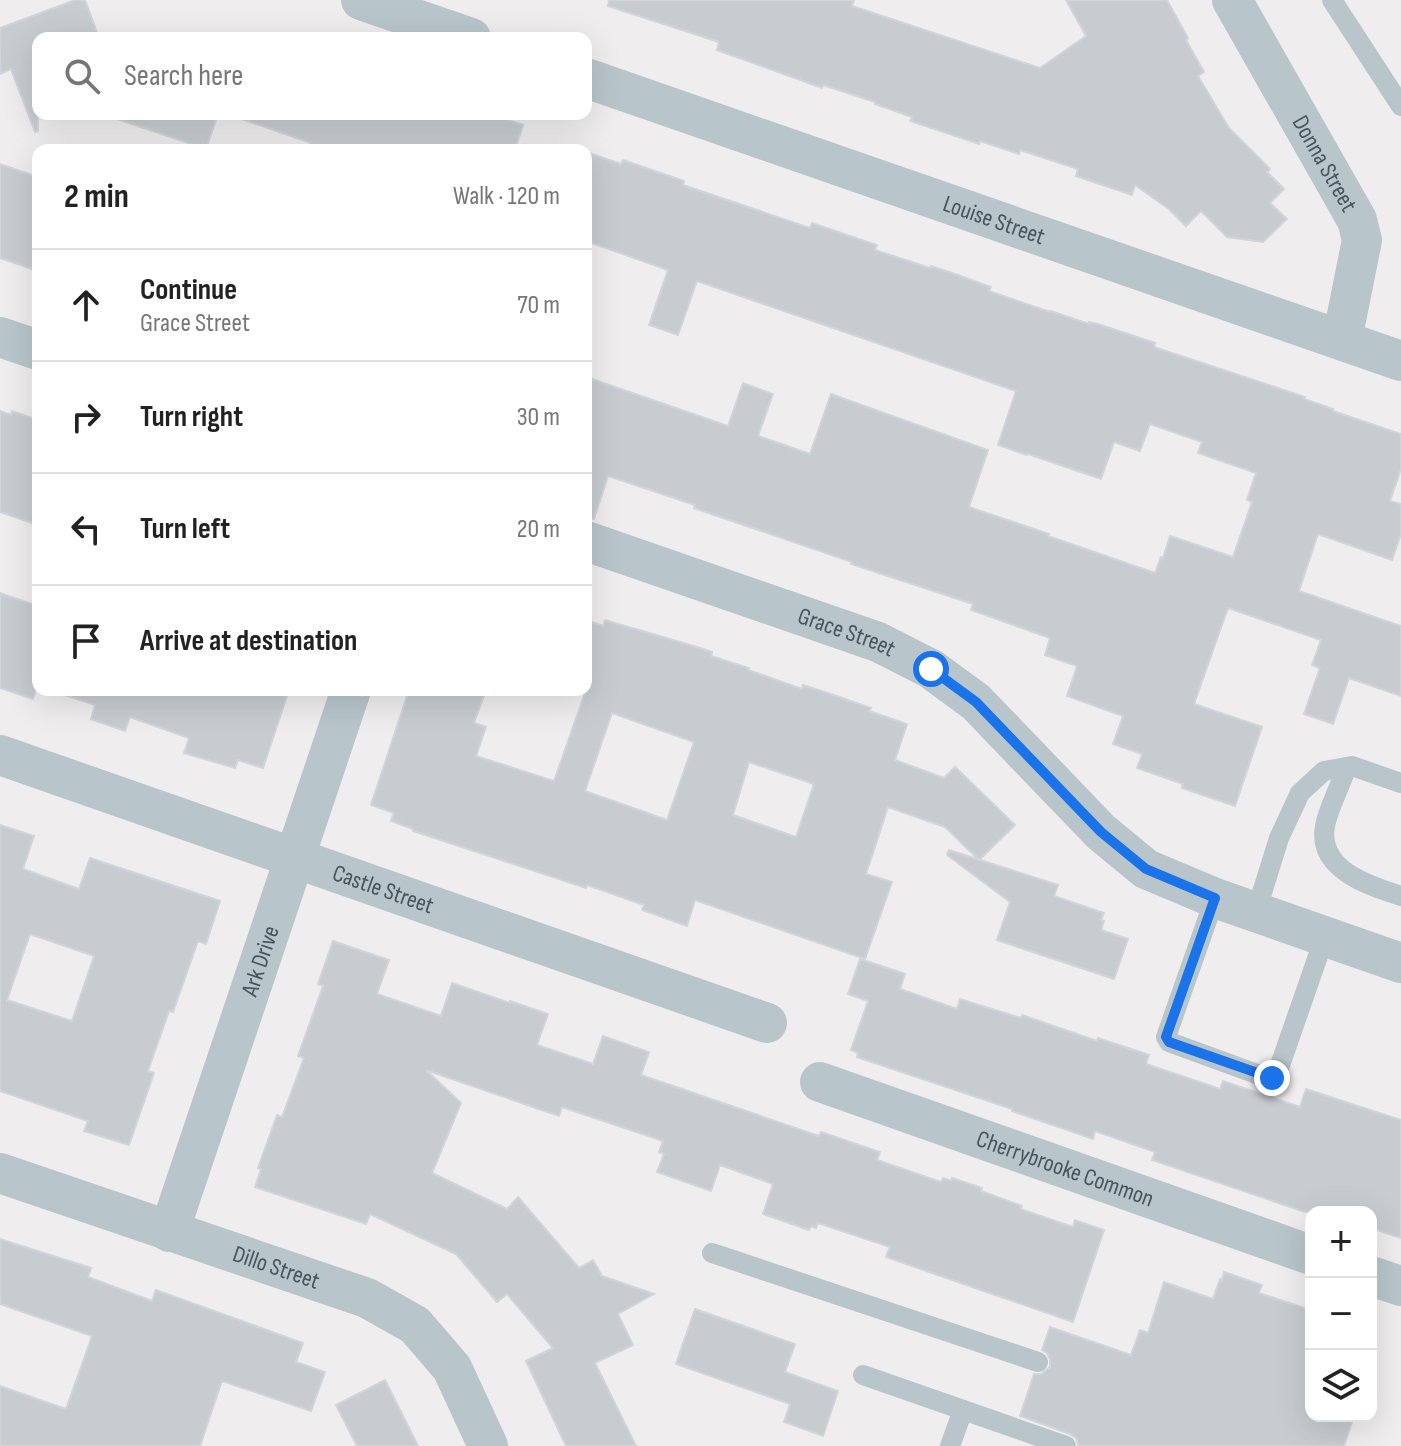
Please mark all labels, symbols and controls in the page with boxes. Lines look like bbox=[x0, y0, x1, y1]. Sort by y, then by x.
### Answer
search box bbox=[32, 32, 592, 120]
icon: search bbox=[60, 54, 104, 98]
text: Search here bbox=[124, 58, 243, 94]
street label: Donna Street bbox=[1286, 110, 1364, 217]
text: 2 min bbox=[64, 176, 129, 217]
text: Walk · 120 m bbox=[453, 181, 560, 212]
street label: Louise Street bbox=[939, 189, 1049, 251]
text: Continue bbox=[140, 272, 237, 308]
icon: ahead bbox=[64, 283, 108, 327]
text: 70 m bbox=[517, 290, 560, 321]
text: Grace Street bbox=[140, 308, 250, 339]
icon: right bbox=[64, 395, 108, 439]
text: Turn right bbox=[140, 399, 243, 435]
text: 30 m bbox=[517, 402, 560, 433]
icon: left bbox=[64, 507, 108, 551]
text: Turn left bbox=[140, 511, 230, 547]
text: 20 m bbox=[517, 514, 560, 545]
street label: Grace Street bbox=[794, 601, 900, 663]
icon: arrive bbox=[64, 619, 108, 663]
text: Arrive at destination bbox=[140, 623, 357, 659]
route start bbox=[913, 651, 949, 687]
street label: Castle Street bbox=[329, 858, 438, 920]
street label: Ark Drive bbox=[234, 922, 285, 1001]
route end bbox=[1254, 1060, 1290, 1096]
street label: Cherrybrooke Common bbox=[973, 1124, 1158, 1213]
map controls bbox=[1305, 1206, 1377, 1422]
button: + bbox=[1305, 1206, 1377, 1278]
street label: Dillo Street bbox=[229, 1239, 324, 1295]
button: − bbox=[1305, 1278, 1377, 1350]
button: layers bbox=[1305, 1350, 1377, 1422]

